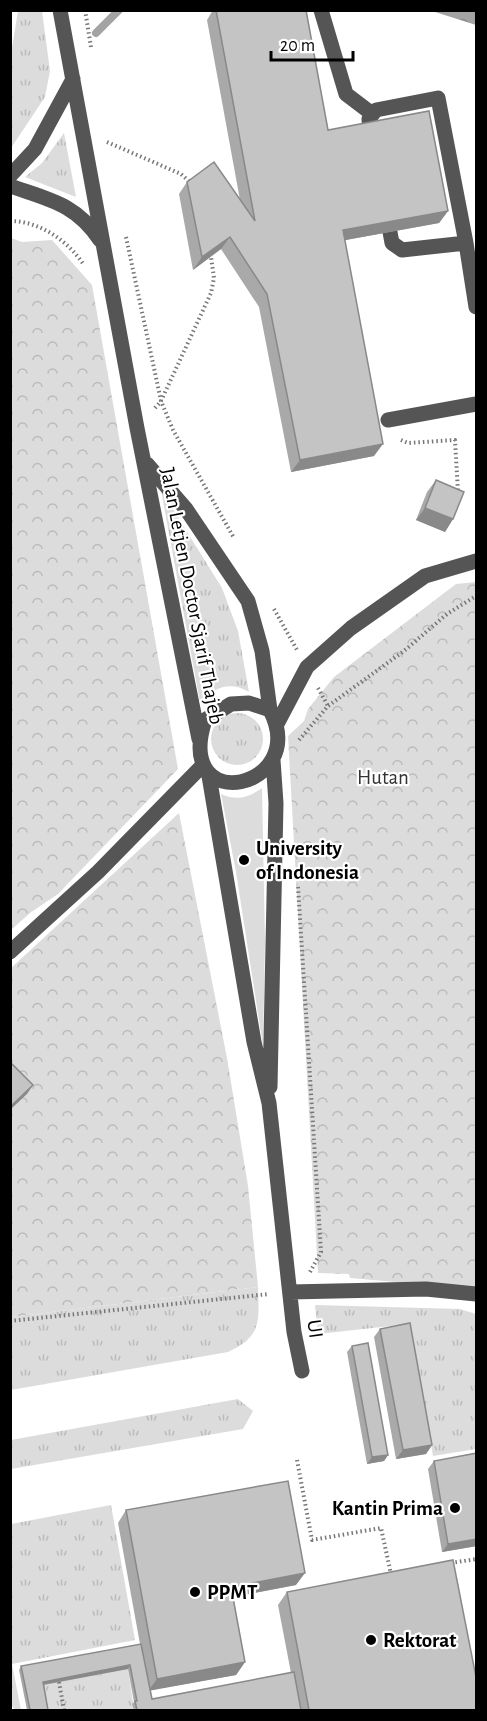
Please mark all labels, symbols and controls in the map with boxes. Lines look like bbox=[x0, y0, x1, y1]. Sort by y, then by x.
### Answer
scale bar bbox=[271, 24, 354, 62]
text: 20 m bbox=[280, 37, 315, 55]
street label: Jalan Letjen Doctor Sjarif Thajeb bbox=[157, 466, 227, 726]
park label: Hutan bbox=[357, 767, 409, 788]
place label: University of Indonesia bbox=[256, 838, 359, 883]
marker: University of Indonesia bbox=[237, 853, 251, 867]
street label: UI bbox=[303, 1318, 327, 1340]
place label: Kantin Prima bbox=[332, 1498, 443, 1519]
marker: Kantin Prima bbox=[448, 1501, 462, 1515]
place label: PPMT bbox=[207, 1582, 258, 1603]
marker: PPMT bbox=[188, 1585, 202, 1599]
place label: Rektorat bbox=[383, 1630, 456, 1651]
marker: Rektorat bbox=[364, 1633, 378, 1647]

